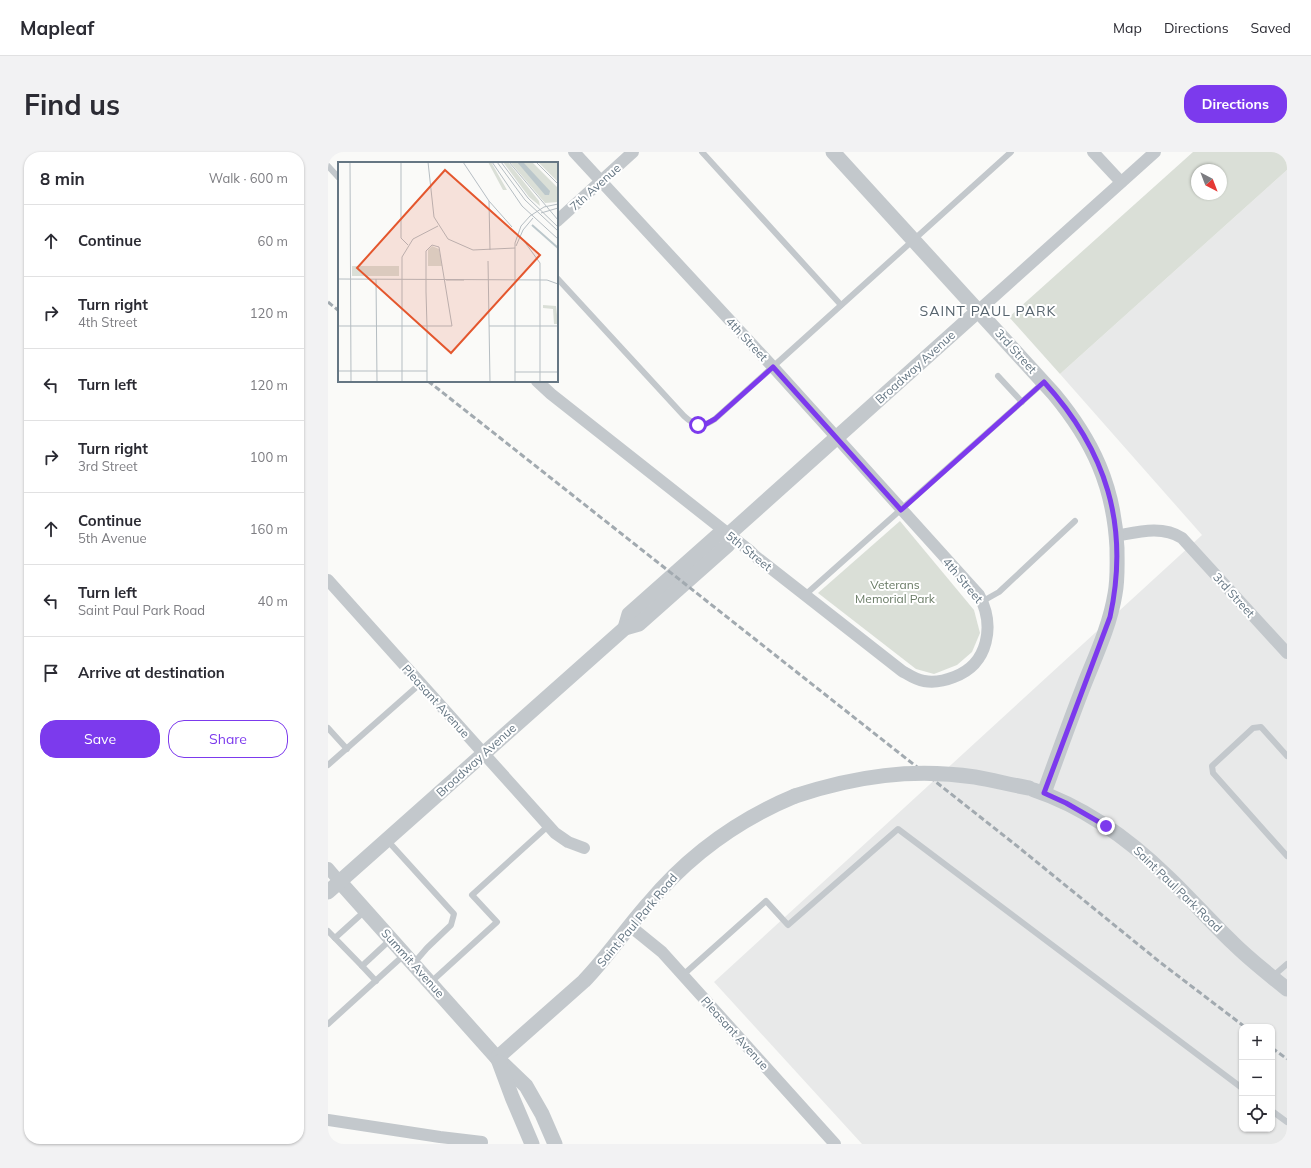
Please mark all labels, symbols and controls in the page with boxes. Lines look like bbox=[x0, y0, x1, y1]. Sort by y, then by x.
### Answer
text: Mapleaf bbox=[20, 16, 94, 40]
text: Map bbox=[1113, 19, 1142, 37]
text: Directions bbox=[1164, 19, 1229, 37]
text: Saved bbox=[1251, 19, 1291, 37]
button: Directions bbox=[1184, 85, 1287, 123]
text: Find us bbox=[24, 87, 120, 122]
street label: 7th Avenue bbox=[566, 160, 624, 214]
inset map bbox=[338, 162, 558, 382]
north arrow bbox=[1191, 164, 1227, 200]
text: 8 min bbox=[40, 168, 85, 189]
text: Walk · 600 m bbox=[209, 170, 288, 186]
icon: ahead bbox=[40, 230, 62, 252]
text: Continue bbox=[78, 231, 141, 250]
text: 60 m bbox=[258, 233, 288, 249]
text: Turn right bbox=[78, 295, 148, 314]
icon: right bbox=[40, 302, 62, 324]
district label: SAINT PAUL PARK bbox=[920, 302, 1057, 320]
text: 120 m bbox=[250, 305, 288, 321]
text: 4th Street bbox=[78, 314, 137, 330]
street label: 4th Street bbox=[723, 314, 771, 364]
street label: 3rd Street bbox=[992, 326, 1040, 376]
street label: Broadway Avenue bbox=[872, 327, 958, 407]
icon: left bbox=[40, 374, 62, 396]
text: Turn left bbox=[78, 375, 137, 394]
text: 120 m bbox=[250, 377, 288, 393]
route start bbox=[689, 416, 707, 434]
text: Turn right bbox=[78, 439, 148, 458]
icon: right bbox=[40, 446, 62, 468]
text: 100 m bbox=[250, 449, 288, 465]
text: 3rd Street bbox=[78, 458, 138, 474]
text: Continue bbox=[78, 511, 141, 530]
icon: ahead bbox=[40, 518, 62, 540]
text: 160 m bbox=[250, 521, 288, 537]
street label: 5th Street bbox=[723, 528, 775, 574]
text: 5th Avenue bbox=[78, 530, 147, 546]
street label: 4th Street bbox=[940, 554, 986, 606]
street label: 3rd Street bbox=[1210, 570, 1258, 620]
park label: Veterans Memorial Park bbox=[855, 577, 936, 606]
text: Turn left bbox=[78, 583, 137, 602]
icon: left bbox=[40, 590, 62, 612]
text: 40 m bbox=[258, 593, 288, 609]
text: Saint Paul Park Road bbox=[78, 602, 205, 618]
street label: Pleasant Avenue bbox=[399, 661, 473, 741]
icon: arrive bbox=[40, 662, 62, 684]
text: Arrive at destination bbox=[78, 663, 225, 682]
button: Save bbox=[40, 720, 160, 758]
button: Share bbox=[168, 720, 288, 758]
street label: Broadway Avenue bbox=[433, 720, 519, 800]
route end bbox=[1097, 817, 1115, 835]
street label: Saint Paul Park Road bbox=[1131, 843, 1225, 935]
street label: Saint Paul Park Road bbox=[594, 870, 680, 970]
street label: Summit Avenue bbox=[378, 925, 448, 1001]
street label: Pleasant Avenue bbox=[698, 993, 772, 1073]
map controls bbox=[1239, 1024, 1275, 1132]
button: + bbox=[1239, 1024, 1275, 1060]
button: − bbox=[1239, 1060, 1275, 1096]
button: locate bbox=[1239, 1096, 1275, 1132]

